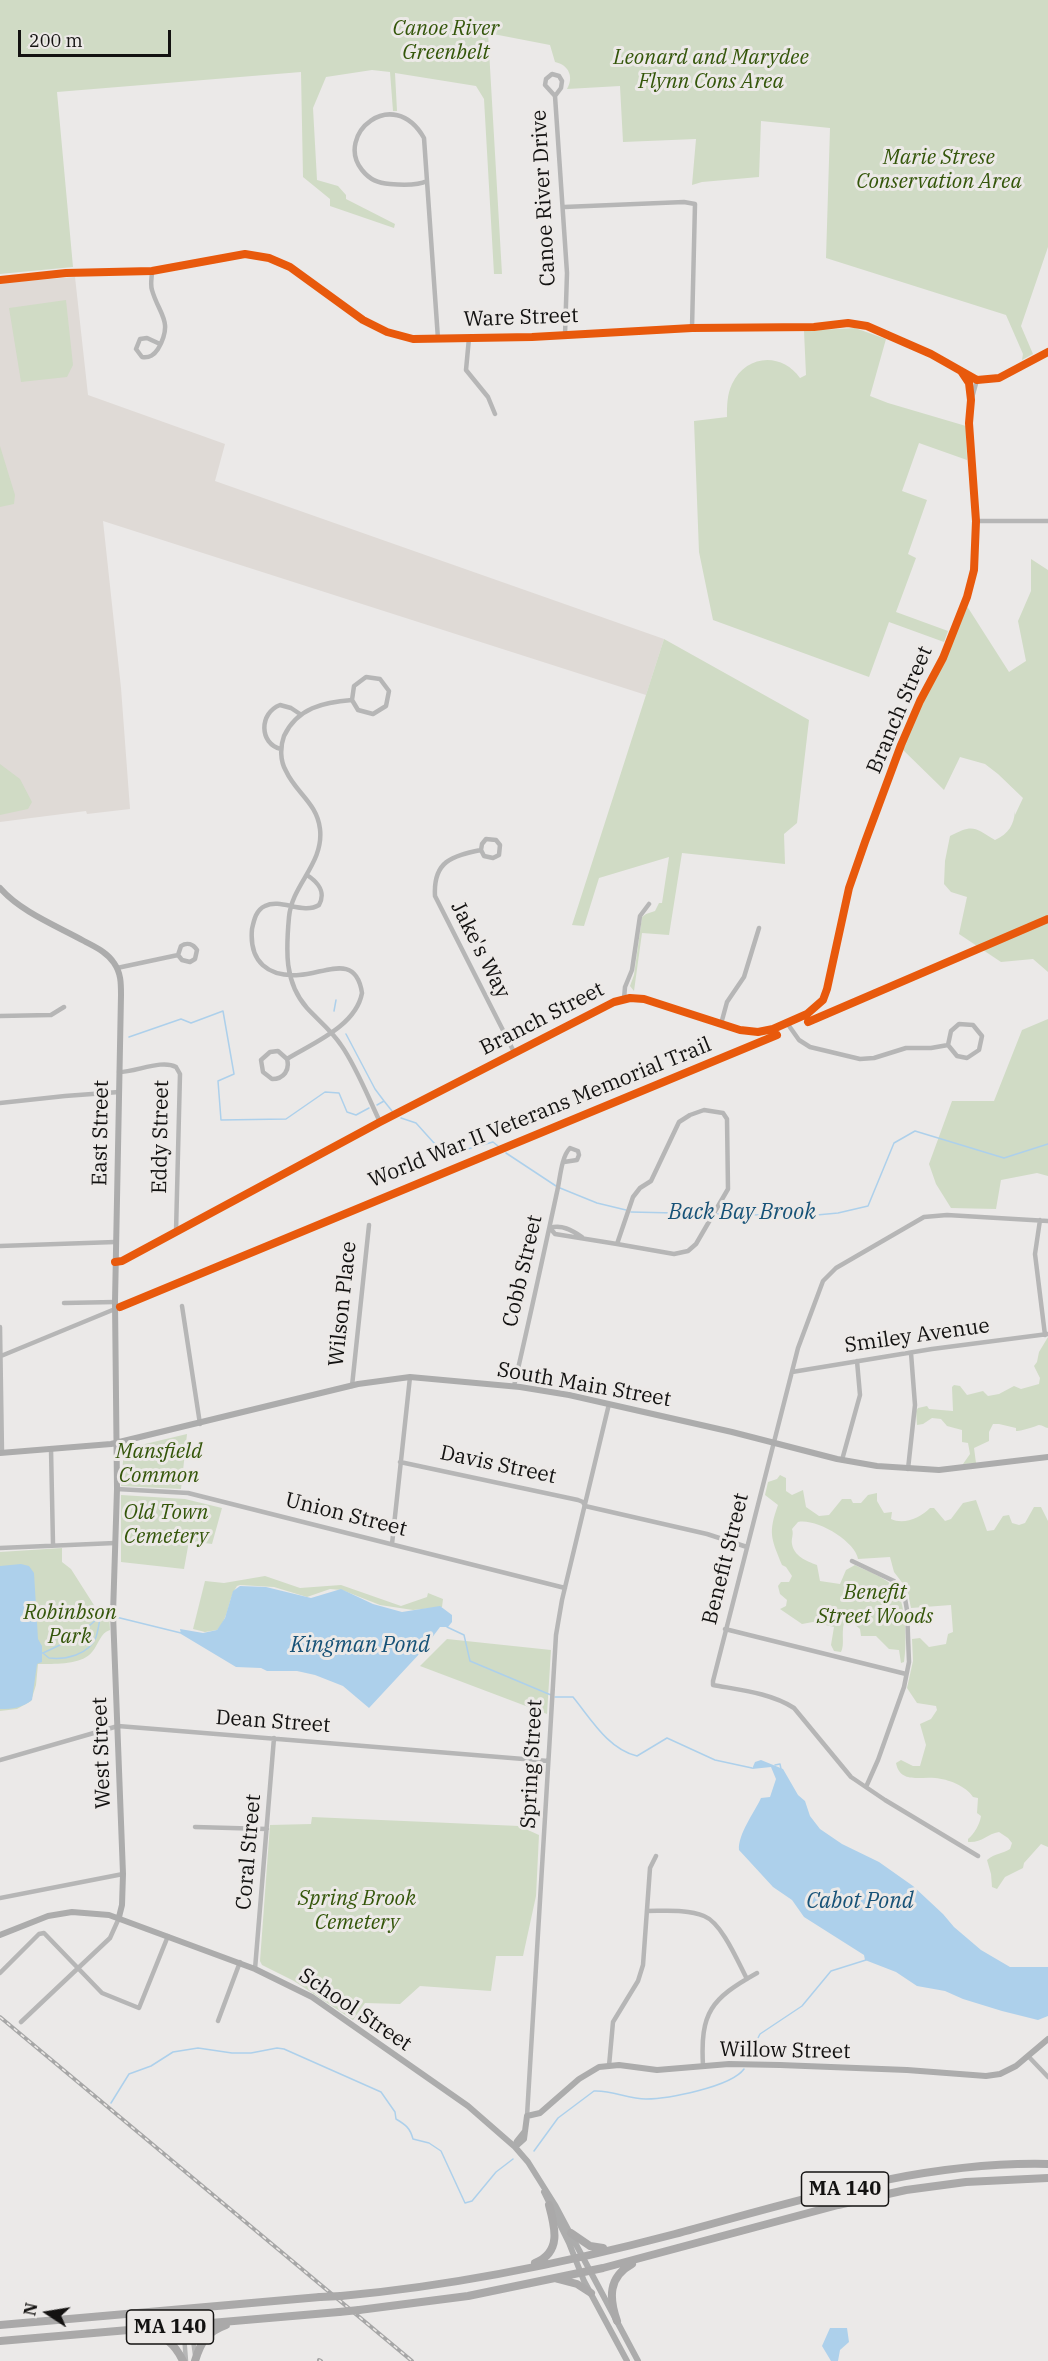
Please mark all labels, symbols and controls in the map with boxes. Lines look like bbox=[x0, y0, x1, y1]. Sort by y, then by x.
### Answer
park label: Canoe River Greenbelt bbox=[392, 16, 500, 66]
scale bar bbox=[21, 18, 174, 56]
text: 200 m bbox=[29, 29, 83, 52]
park label: Leonard and Marydee Flynn Cons Area bbox=[613, 45, 809, 95]
street label: Canoe River Drive bbox=[527, 109, 561, 287]
park label: Marie Strese Conservation Area bbox=[856, 145, 1022, 195]
street label: Ware Street bbox=[463, 303, 579, 333]
street label: Branch Street bbox=[862, 642, 938, 778]
street label: Jake's Way bbox=[445, 897, 515, 1003]
street label: Branch Street bbox=[476, 977, 608, 1061]
street label: World War II Veterans Memorial Trail bbox=[365, 1032, 715, 1194]
street label: East Street bbox=[87, 1080, 115, 1186]
street label: Eddy Street bbox=[147, 1080, 175, 1194]
water label: Back Bay Brook bbox=[668, 1200, 816, 1226]
street label: Cobb Street bbox=[498, 1213, 548, 1329]
street label: Wilson Place bbox=[324, 1240, 362, 1368]
street label: Smiley Avenue bbox=[843, 1313, 991, 1359]
street label: South Main Street bbox=[495, 1357, 673, 1413]
park label: Mansfield Common bbox=[116, 1439, 202, 1489]
street label: Davis Street bbox=[438, 1440, 558, 1490]
street label: Union Street bbox=[283, 1488, 409, 1542]
street label: Benefit Street bbox=[697, 1491, 755, 1627]
park label: Old Town Cemetery bbox=[124, 1500, 208, 1550]
park label: Benefit Street Woods bbox=[817, 1580, 933, 1630]
park label: Robinbson Park bbox=[23, 1600, 117, 1650]
water label: Kingman Pond bbox=[290, 1633, 430, 1659]
street label: West Street bbox=[87, 1697, 117, 1809]
street label: Spring Street bbox=[516, 1699, 548, 1829]
street label: Dean Street bbox=[215, 1705, 331, 1739]
street label: Coral Street bbox=[231, 1793, 267, 1911]
park label: Spring Brook Cemetery bbox=[298, 1886, 416, 1936]
water label: Cabot Pond bbox=[806, 1889, 914, 1915]
street label: School Street bbox=[294, 1963, 416, 2057]
street label: Willow Street bbox=[719, 2037, 851, 2065]
road number: MA 140 bbox=[802, 2172, 888, 2206]
north arrow bbox=[18, 2283, 78, 2343]
text: N bbox=[19, 2301, 41, 2318]
road number: MA 140 bbox=[126, 2310, 213, 2344]

